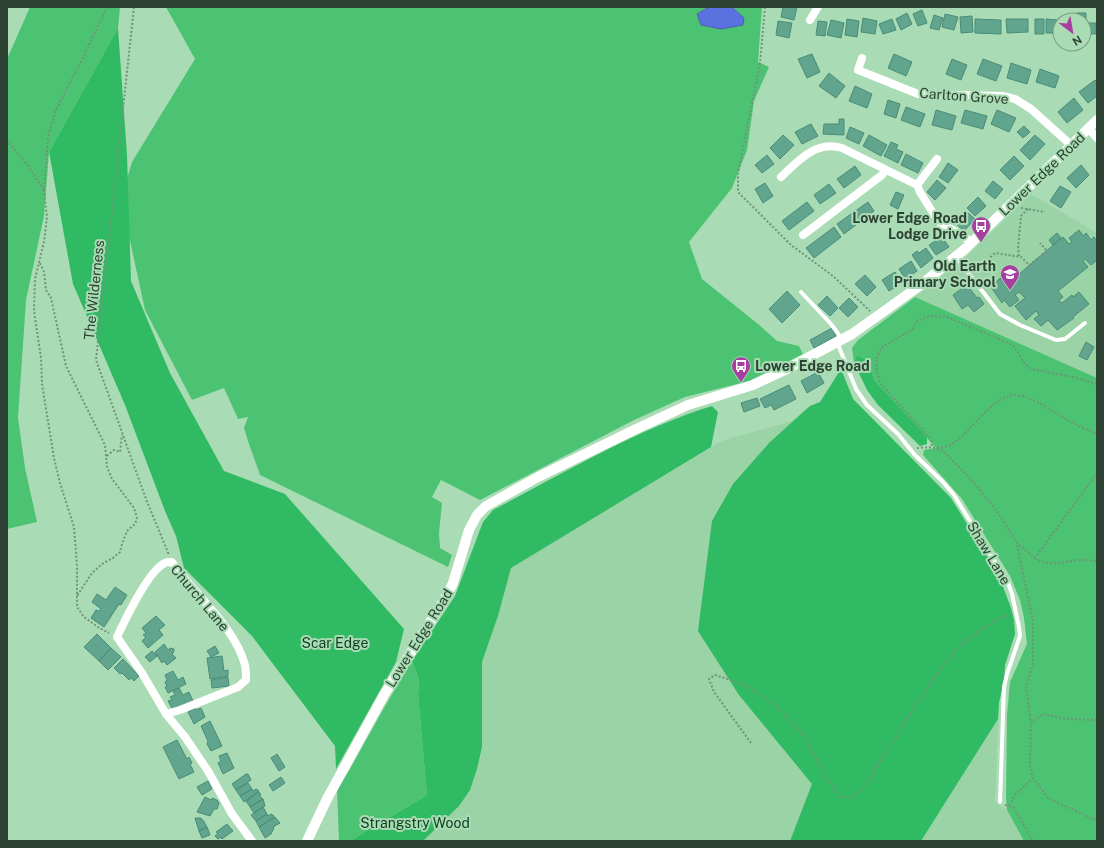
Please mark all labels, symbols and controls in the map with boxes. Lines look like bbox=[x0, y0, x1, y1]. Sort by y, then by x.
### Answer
north arrow bbox=[1052, 12, 1092, 52]
text: N bbox=[1070, 33, 1084, 48]
street label: Carlton Grove bbox=[919, 85, 1009, 107]
street label: Lower Edge Road bbox=[996, 129, 1088, 219]
place label: Lower Edge Road Lodge Drive bbox=[852, 210, 967, 242]
bus stop icon: Lower Edge Road Lodge Drive bbox=[970, 215, 992, 243]
street label: The Wilderness bbox=[81, 239, 107, 341]
place label: Old Earth Primary School bbox=[894, 258, 996, 290]
school or university icon: Old Earth Primary School bbox=[999, 263, 1021, 291]
bus stop icon: Lower Edge Road bbox=[730, 355, 752, 383]
place label: Lower Edge Road bbox=[755, 358, 870, 374]
street label: Shaw Lane bbox=[964, 519, 1014, 588]
street label: Church Lane bbox=[168, 561, 232, 635]
street label: Lower Edge Road bbox=[382, 586, 456, 690]
park label: Scar Edge bbox=[302, 635, 368, 651]
park label: Strangstry Wood bbox=[360, 815, 470, 831]

